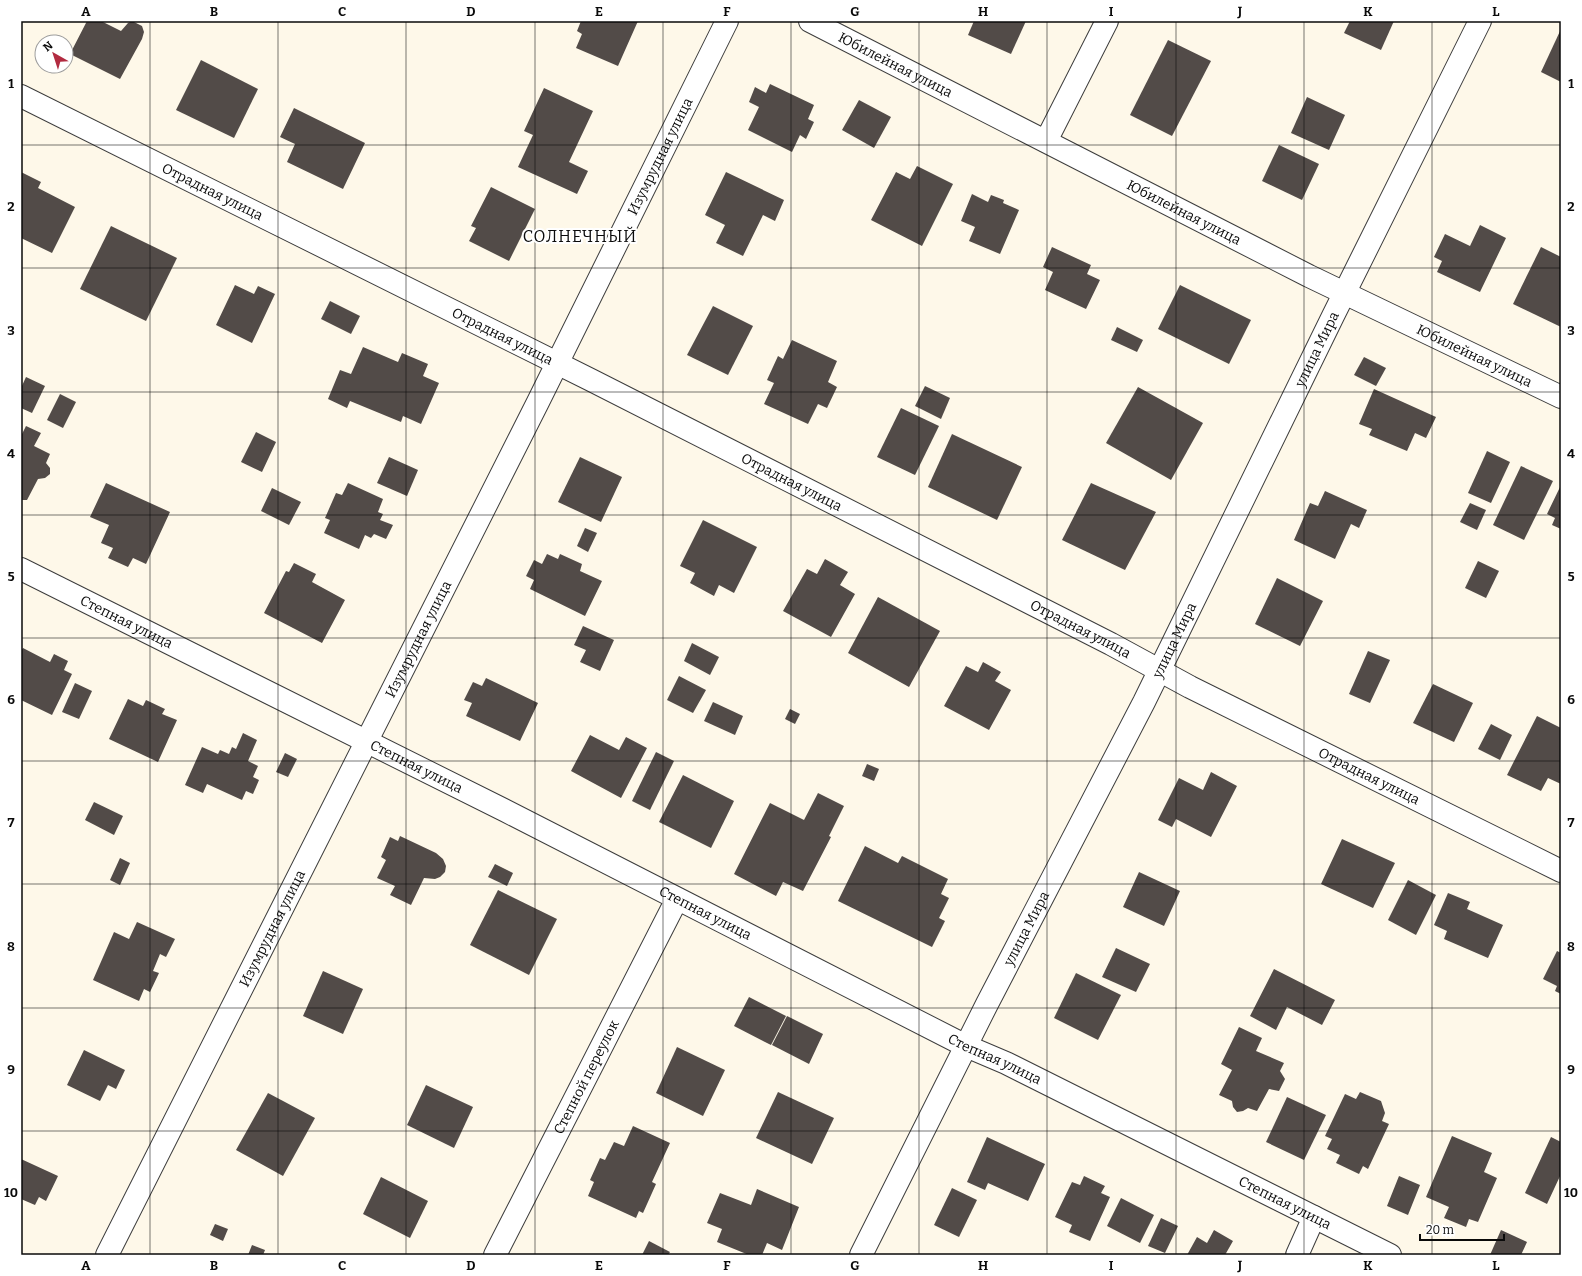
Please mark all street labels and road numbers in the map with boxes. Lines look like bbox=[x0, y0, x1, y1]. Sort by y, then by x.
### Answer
street label: Юбилейная улица bbox=[836, 28, 956, 101]
street label: Изумрудная улица bbox=[624, 95, 696, 218]
street label: Отрадная улица bbox=[159, 159, 266, 224]
street label: Юбилейная улица bbox=[1124, 176, 1244, 248]
street label: Отрадная улица bbox=[449, 304, 556, 368]
street label: улица Мира bbox=[1291, 308, 1343, 391]
street label: Юбилейная улица bbox=[1414, 321, 1535, 391]
street label: Отрадная улица bbox=[738, 449, 845, 515]
street label: Изумрудная улица bbox=[382, 578, 455, 700]
street label: Степная улица bbox=[78, 591, 176, 652]
street label: Отрадная улица bbox=[1027, 596, 1134, 662]
street label: улица Мира bbox=[1148, 599, 1200, 682]
street label: Степная улица bbox=[367, 736, 466, 797]
street label: Отрадная улица bbox=[1316, 744, 1423, 808]
street label: Изумрудная улица bbox=[235, 867, 309, 990]
street label: Степная улица bbox=[657, 882, 755, 944]
street label: улица Мира bbox=[999, 888, 1053, 970]
street label: Степной переулок bbox=[550, 1016, 623, 1137]
street label: Степная улица bbox=[945, 1030, 1045, 1088]
street label: Степная улица bbox=[1236, 1172, 1334, 1233]

